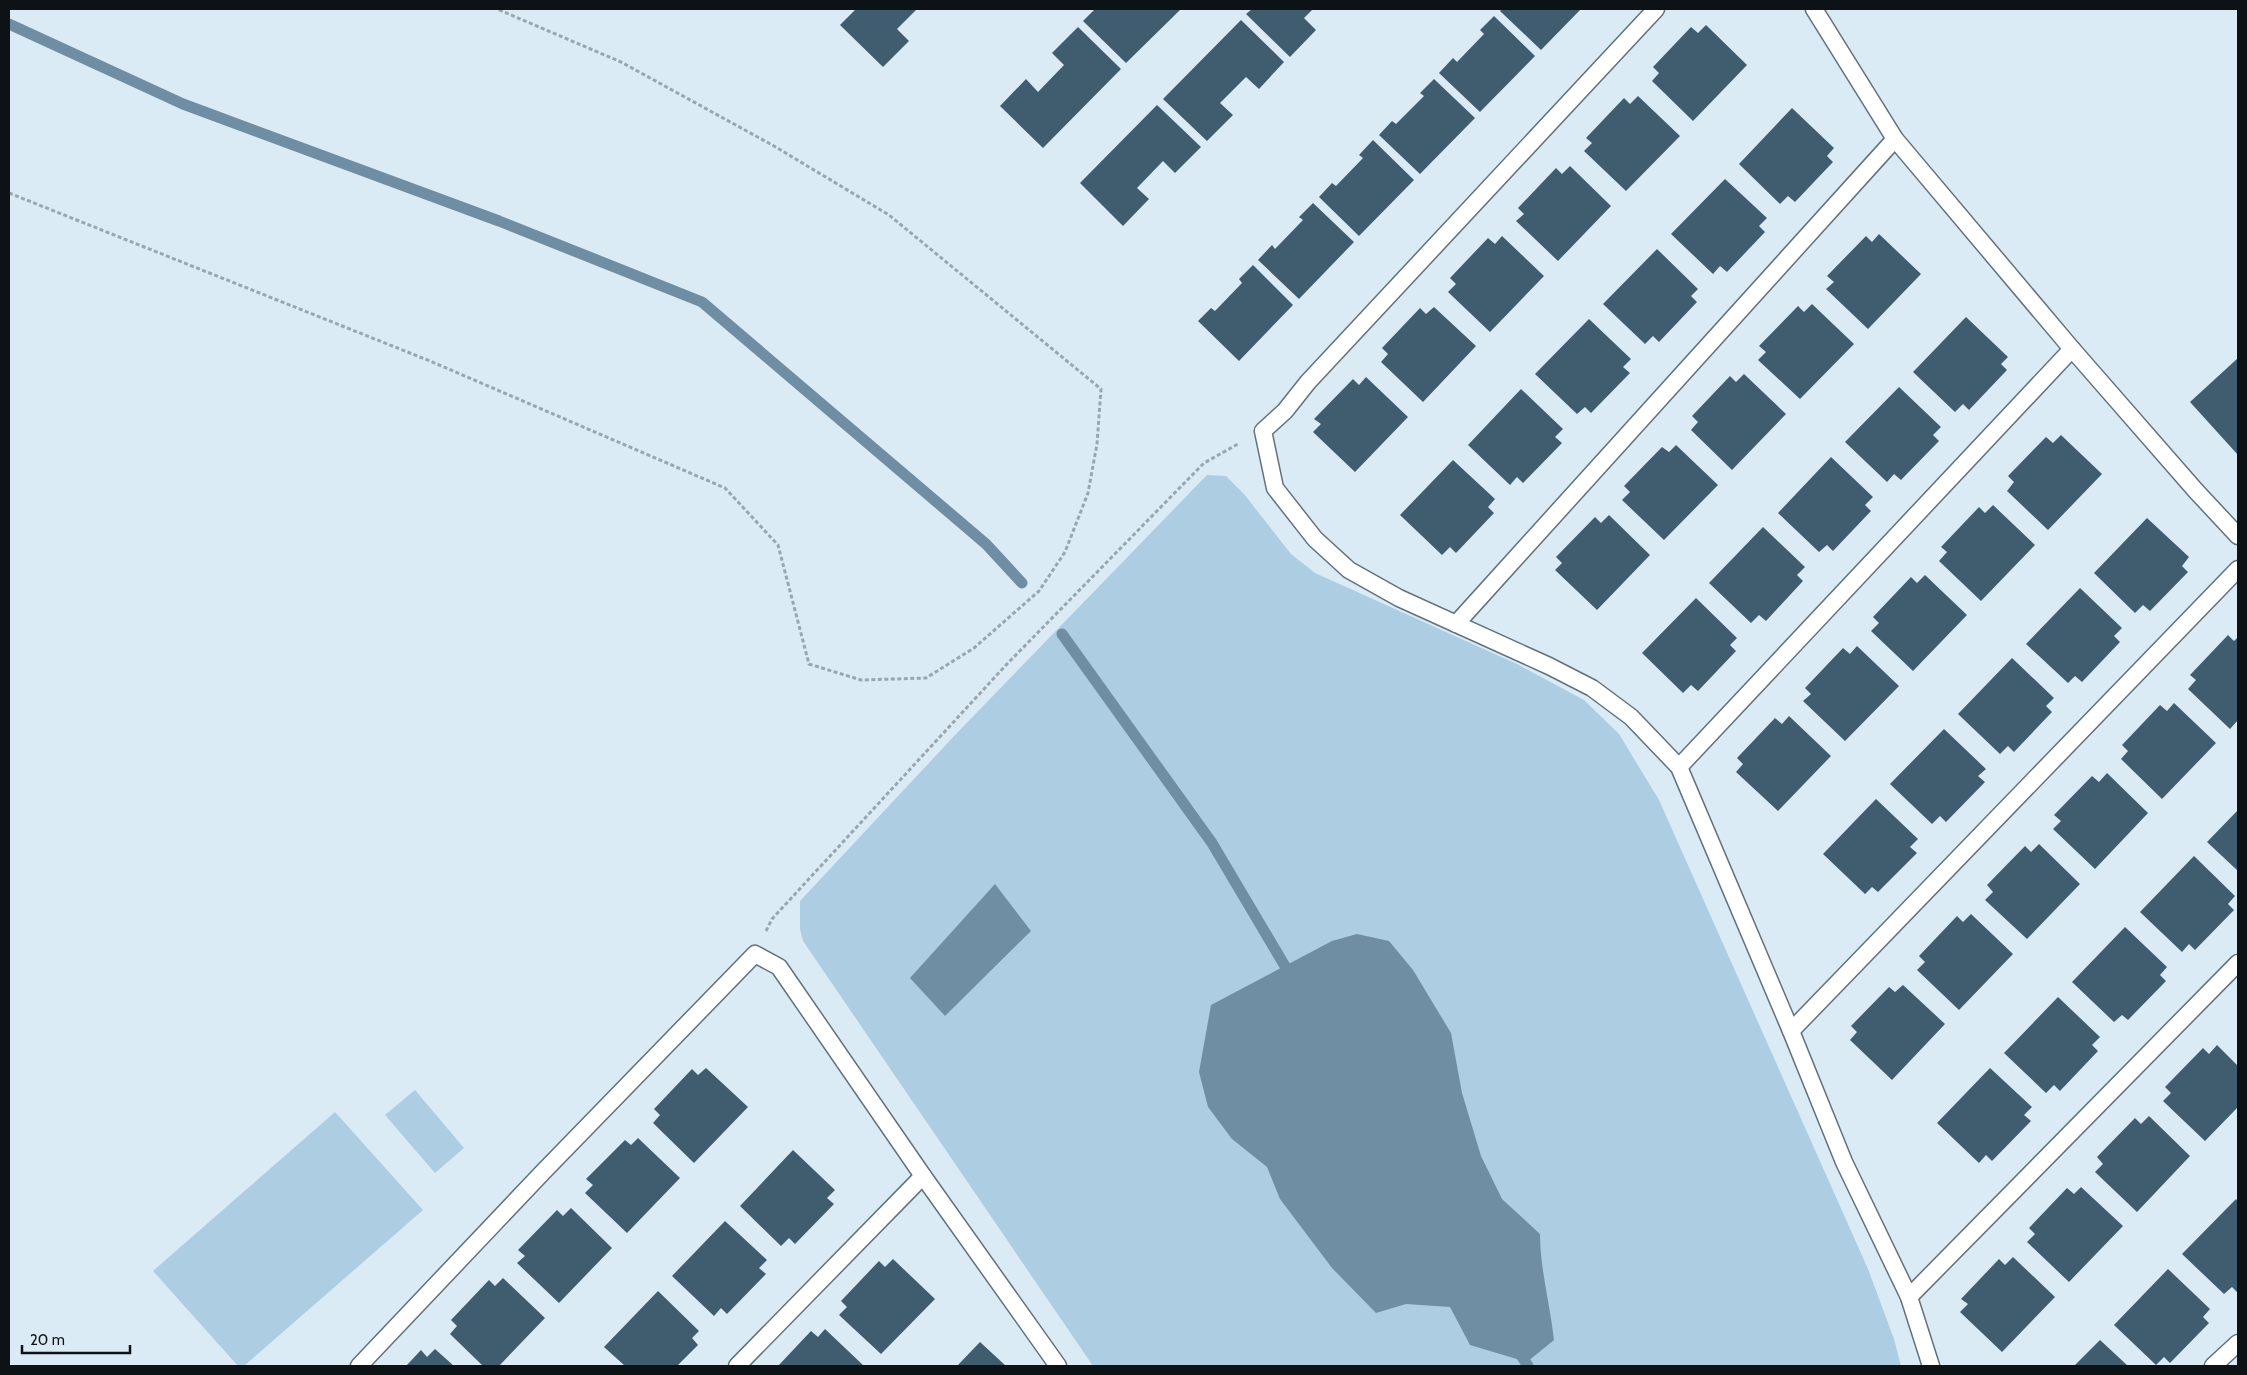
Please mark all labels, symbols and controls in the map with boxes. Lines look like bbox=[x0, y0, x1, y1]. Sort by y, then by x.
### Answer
scale bar bbox=[22, 1322, 130, 1354]
text: 20 m bbox=[30, 1331, 65, 1349]

